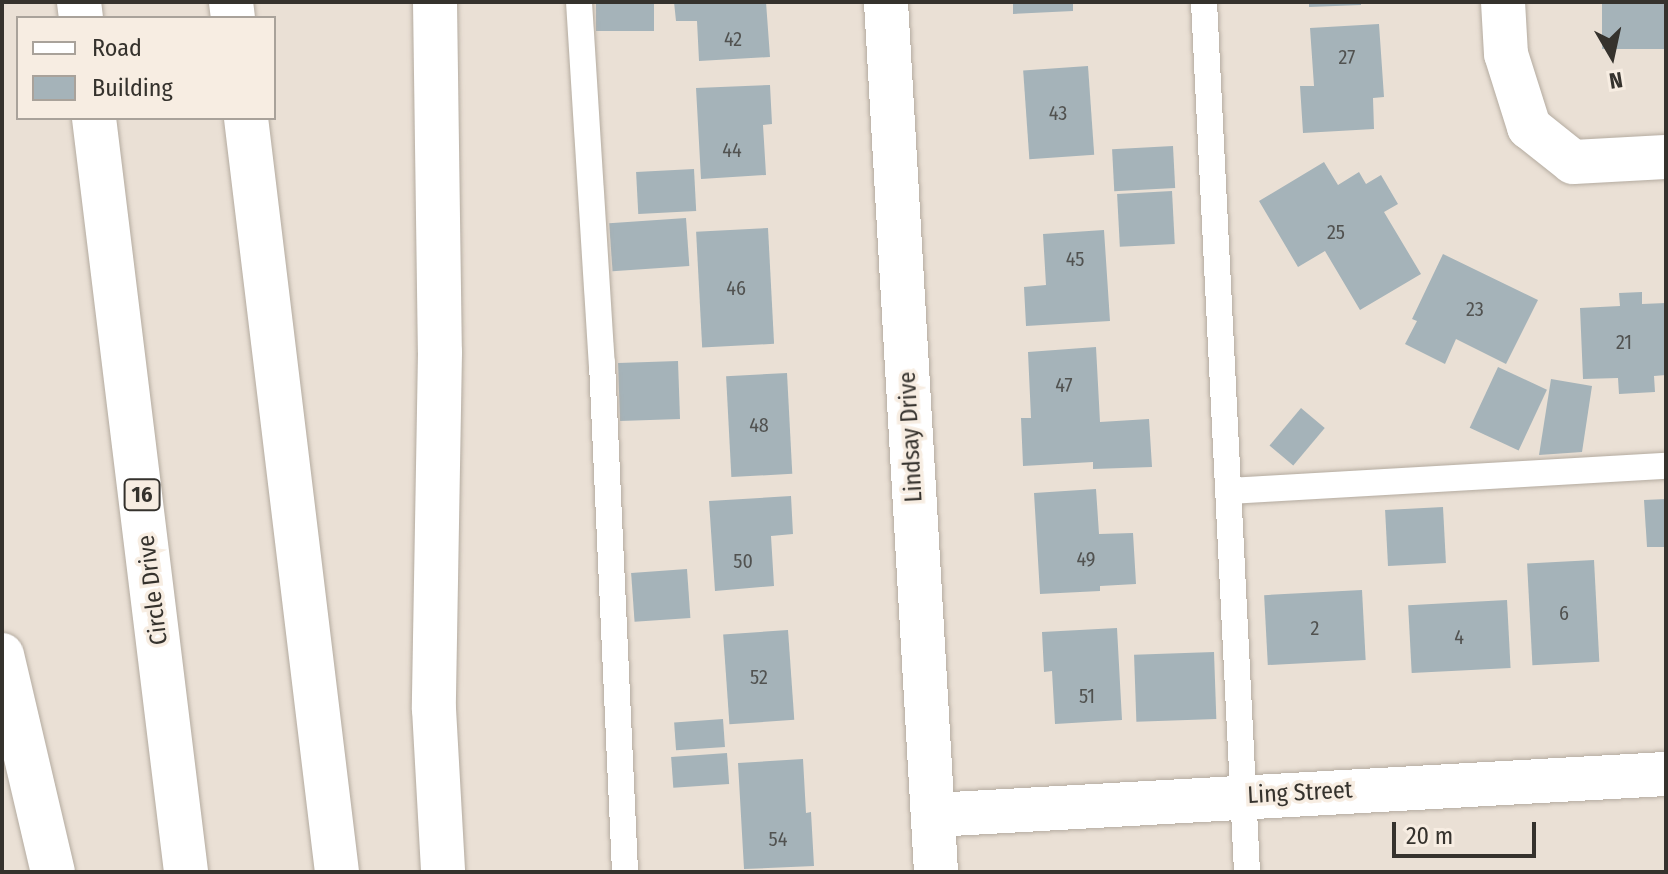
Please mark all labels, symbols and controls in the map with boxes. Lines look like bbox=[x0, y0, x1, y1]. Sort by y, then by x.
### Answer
legend bbox=[16, 16, 276, 120]
north arrow bbox=[1572, 16, 1652, 96]
house number: 42 bbox=[724, 27, 742, 51]
text: Road bbox=[92, 34, 142, 62]
house number: 27 bbox=[1339, 45, 1355, 69]
text: N bbox=[1607, 66, 1624, 95]
text: Building bbox=[92, 74, 173, 102]
house number: 43 bbox=[1049, 101, 1067, 125]
house number: 44 bbox=[722, 138, 742, 162]
house number: 25 bbox=[1327, 220, 1345, 244]
house number: 45 bbox=[1066, 247, 1084, 271]
house number: 46 bbox=[726, 276, 746, 300]
house number: 23 bbox=[1466, 297, 1484, 321]
house number: 21 bbox=[1616, 330, 1632, 354]
street label: Lindsay Drive bbox=[893, 371, 929, 503]
house number: 47 bbox=[1055, 373, 1073, 397]
house number: 48 bbox=[749, 413, 769, 437]
road number: 16 bbox=[122, 477, 162, 513]
street label: Circle Drive bbox=[132, 533, 174, 647]
house number: 49 bbox=[1076, 547, 1096, 571]
house number: 50 bbox=[733, 549, 753, 573]
house number: 6 bbox=[1559, 601, 1569, 625]
house number: 2 bbox=[1311, 616, 1319, 640]
house number: 4 bbox=[1454, 625, 1464, 649]
house number: 52 bbox=[750, 665, 768, 689]
house number: 51 bbox=[1079, 684, 1095, 708]
street label: Ling Street bbox=[1247, 776, 1353, 810]
scale bar bbox=[1396, 806, 1540, 856]
text: 20 m bbox=[1406, 822, 1453, 850]
house number: 54 bbox=[769, 827, 787, 851]

